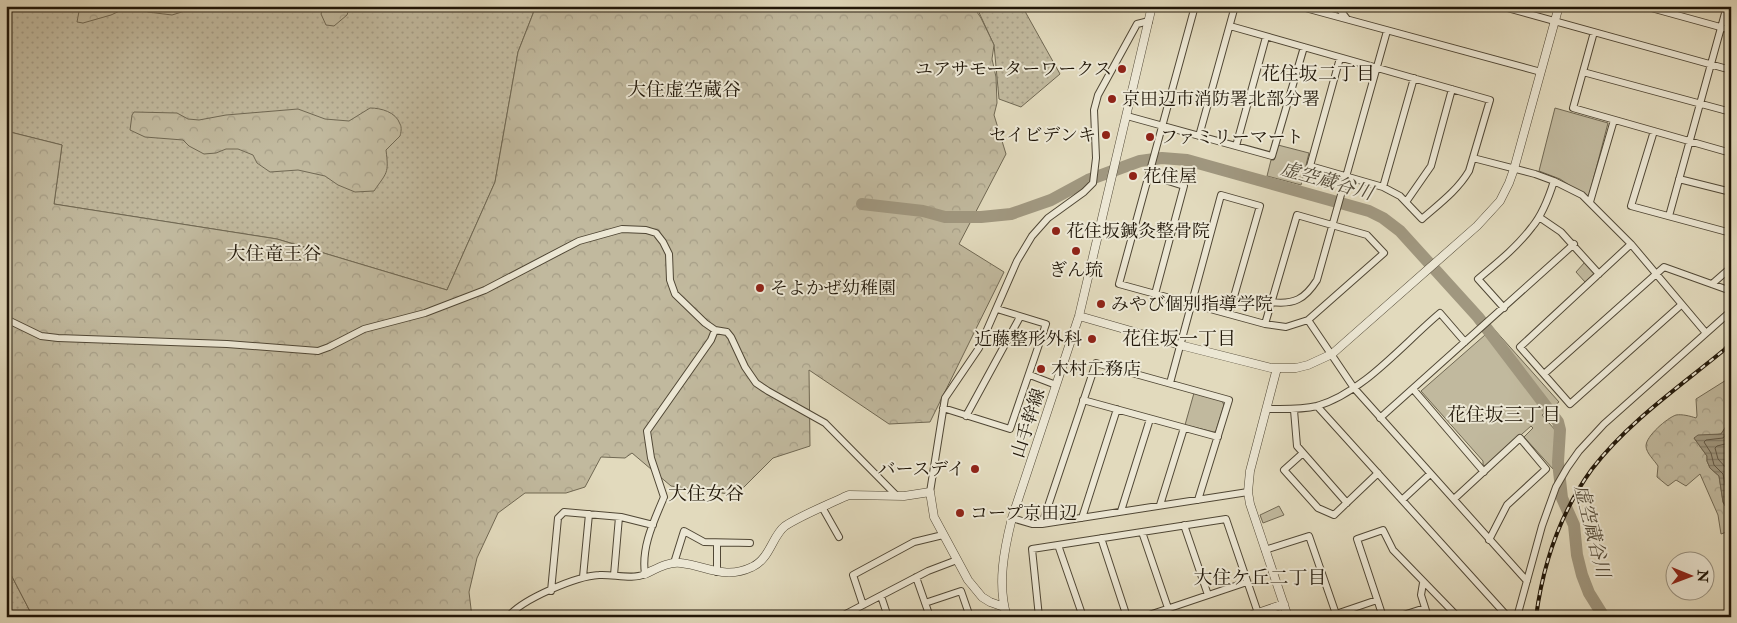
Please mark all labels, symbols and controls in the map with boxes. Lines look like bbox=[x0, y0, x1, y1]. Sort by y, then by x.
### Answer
place label: ユアサモーターワークス bbox=[915, 58, 1112, 81]
district label: 花住坂二丁目 bbox=[1261, 62, 1375, 86]
marker: ユアサモーターワークス bbox=[1116, 63, 1128, 75]
district label: 大住虚空蔵谷 bbox=[627, 78, 741, 102]
place label: 京田辺市消防署北部分署 bbox=[1122, 88, 1320, 111]
marker: 京田辺市消防署北部分署 bbox=[1106, 93, 1118, 105]
place label: セイビデンキ bbox=[989, 124, 1096, 147]
place label: ファミリーマート bbox=[1160, 126, 1304, 149]
marker: セイビデンキ bbox=[1100, 129, 1112, 141]
marker: ファミリーマート bbox=[1144, 131, 1156, 143]
water label: 虚空蔵谷川 bbox=[1278, 156, 1378, 206]
place label: 花住屋 bbox=[1143, 165, 1197, 188]
marker: 花住屋 bbox=[1127, 170, 1139, 182]
place label: 花住坂鍼灸整骨院 bbox=[1066, 220, 1210, 243]
marker: 花住坂鍼灸整骨院 bbox=[1050, 225, 1062, 237]
district label: 大住竜王谷 bbox=[226, 242, 322, 266]
marker: ぎん琉 bbox=[1070, 245, 1082, 257]
place label: ぎん琉 bbox=[1049, 259, 1103, 282]
place label: そよかぜ幼稚園 bbox=[770, 277, 896, 300]
marker: そよかぜ幼稚園 bbox=[754, 282, 766, 294]
place label: みやび個別指導学院 bbox=[1111, 293, 1273, 316]
marker: みやび個別指導学院 bbox=[1095, 298, 1107, 310]
district label: 花住坂一丁目 bbox=[1122, 327, 1236, 351]
place label: 近藤整形外科 bbox=[974, 328, 1082, 351]
marker: 近藤整形外科 bbox=[1086, 333, 1098, 345]
place label: 木村工務店 bbox=[1051, 358, 1141, 381]
marker: 木村工務店 bbox=[1035, 363, 1047, 375]
street label: 山手幹線 bbox=[1006, 385, 1051, 461]
district label: 花住坂三丁目 bbox=[1447, 403, 1561, 427]
place label: バースデイ bbox=[878, 458, 965, 481]
marker: バースデイ bbox=[969, 463, 981, 475]
district label: 大住女谷 bbox=[668, 482, 744, 506]
water label: 虚空蔵谷川 bbox=[1569, 482, 1616, 582]
place label: コープ京田辺 bbox=[970, 502, 1077, 525]
marker: コープ京田辺 bbox=[954, 507, 966, 519]
north arrow bbox=[1664, 550, 1714, 600]
district label: 大住ケ丘二丁目 bbox=[1193, 566, 1327, 590]
text: N bbox=[1694, 569, 1711, 583]

